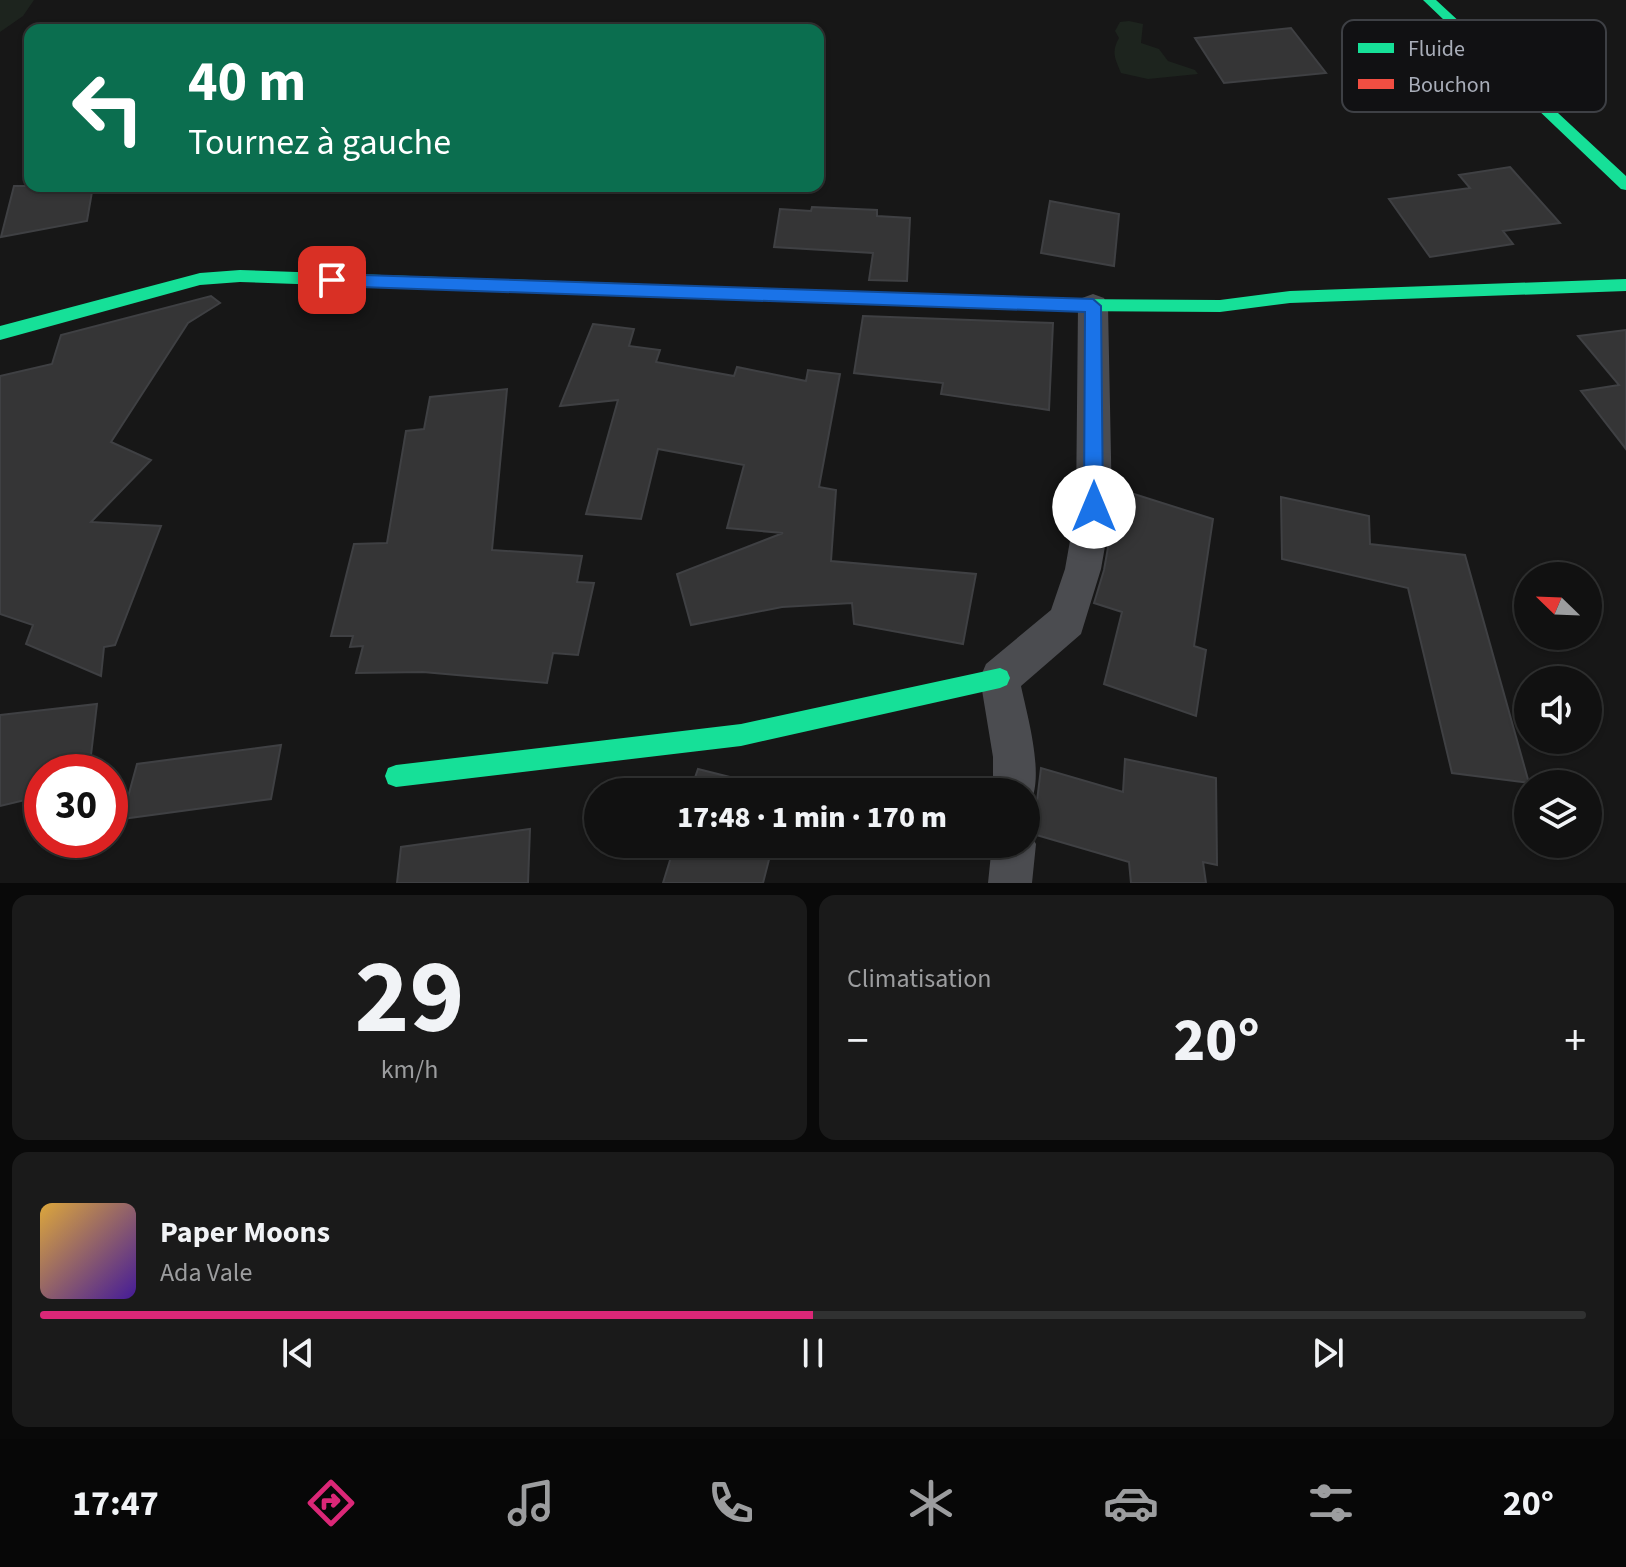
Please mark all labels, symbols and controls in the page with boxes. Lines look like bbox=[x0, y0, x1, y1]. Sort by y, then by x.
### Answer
legend bbox=[1342, 20, 1606, 112]
text: Fluide bbox=[1408, 33, 1465, 65]
text: 40 m bbox=[188, 43, 306, 122]
icon: left bbox=[56, 56, 160, 160]
text: Bouchon bbox=[1408, 69, 1491, 101]
text: Tournez à gauche bbox=[188, 117, 451, 168]
pin bbox=[298, 246, 366, 314]
icon: arrive bbox=[310, 258, 354, 302]
position arrow bbox=[1052, 465, 1136, 549]
north arrow bbox=[1514, 562, 1602, 650]
map controls bbox=[1514, 562, 1602, 858]
button: sound bbox=[1514, 666, 1602, 754]
speed limit sign: 30 bbox=[24, 754, 128, 858]
button: layers bbox=[1514, 770, 1602, 858]
text: 17:48 · 1 min · 170 m bbox=[677, 796, 947, 839]
text: 29 bbox=[355, 925, 464, 1073]
text: Climatisation bbox=[847, 960, 992, 997]
text: 20° bbox=[1173, 999, 1260, 1084]
text: − bbox=[847, 1010, 869, 1073]
text: + bbox=[1564, 1010, 1586, 1073]
text: km/h bbox=[381, 1051, 438, 1088]
text: Paper Moons bbox=[160, 1211, 330, 1254]
text: Ada Vale bbox=[160, 1254, 252, 1291]
icon: previous bbox=[276, 1331, 320, 1375]
icon: pause bbox=[791, 1331, 835, 1375]
icon: next bbox=[1306, 1331, 1350, 1375]
icon: directions bbox=[303, 1475, 359, 1531]
icon: music bbox=[503, 1475, 559, 1531]
icon: phone bbox=[703, 1475, 759, 1531]
icon: climate bbox=[903, 1475, 959, 1531]
icon: car bbox=[1103, 1475, 1159, 1531]
icon: filters bbox=[1303, 1475, 1359, 1531]
text: 17:47 bbox=[72, 1478, 159, 1529]
text: 20° bbox=[1503, 1478, 1554, 1529]

